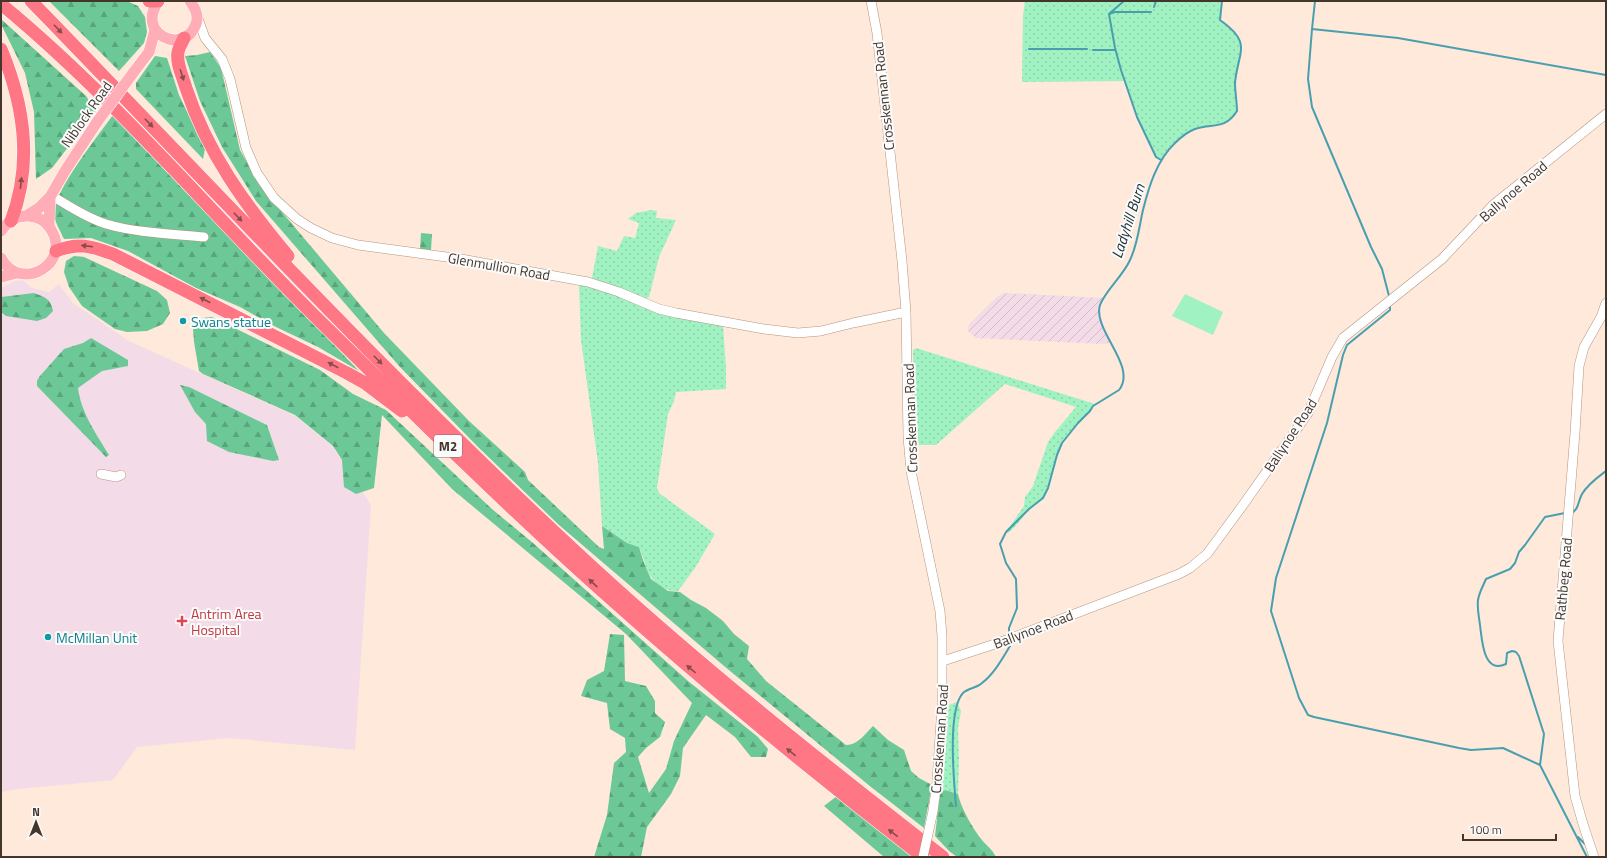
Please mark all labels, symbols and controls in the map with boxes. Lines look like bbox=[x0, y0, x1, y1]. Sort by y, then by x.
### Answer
one-way arrow bbox=[54, 24, 63, 34]
street label: Crosskennan Road bbox=[867, 41, 899, 151]
one-way arrow bbox=[179, 70, 185, 82]
street label: Niblock Road bbox=[55, 77, 117, 151]
one-way arrow bbox=[144, 118, 153, 128]
street label: Ballynoe Road bbox=[1474, 155, 1552, 227]
one-way arrow bbox=[18, 177, 24, 189]
water label: Ladyhill Burn bbox=[1105, 180, 1151, 261]
one-way arrow bbox=[234, 212, 243, 222]
one-way arrow bbox=[81, 243, 93, 249]
street label: Glenmullion Road bbox=[446, 247, 552, 285]
one-way arrow bbox=[199, 297, 210, 303]
place label: Swans statue bbox=[191, 311, 271, 332]
marker: Swans statue bbox=[178, 316, 188, 326]
one-way arrow bbox=[373, 355, 383, 365]
one-way arrow bbox=[327, 362, 339, 369]
street label: Crosskennan Road bbox=[898, 363, 922, 473]
street label: Ballynoe Road bbox=[1258, 394, 1322, 476]
road number: M2 bbox=[434, 435, 462, 457]
street label: Rathbeg Road bbox=[1549, 537, 1577, 621]
one-way arrow bbox=[589, 579, 598, 588]
place label: Antrim Area Hospital bbox=[191, 603, 262, 640]
street label: Ballynoe Road bbox=[990, 604, 1076, 654]
marker: Antrim Area Hospital bbox=[176, 615, 188, 627]
place label: McMillan Unit bbox=[56, 627, 137, 648]
marker: McMillan Unit bbox=[43, 632, 53, 642]
one-way arrow bbox=[686, 664, 697, 673]
street label: Crosskennan Road bbox=[925, 684, 953, 794]
one-way arrow bbox=[785, 748, 796, 757]
north arrow bbox=[16, 802, 56, 842]
text: N bbox=[32, 804, 40, 820]
scale bar bbox=[1463, 816, 1556, 842]
text: 100 m bbox=[1469, 820, 1502, 839]
one-way arrow bbox=[887, 829, 898, 838]

